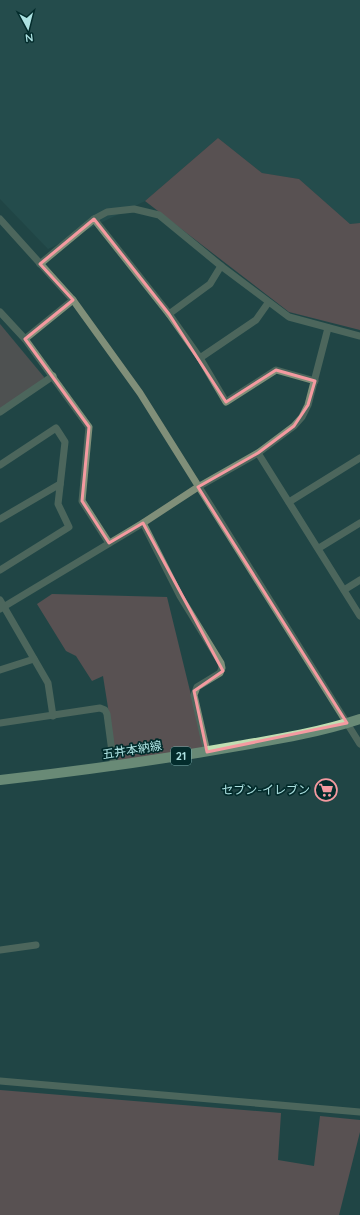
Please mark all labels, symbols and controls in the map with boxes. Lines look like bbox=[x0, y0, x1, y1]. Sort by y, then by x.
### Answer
north arrow bbox=[8, 8, 48, 48]
text: N bbox=[24, 30, 34, 45]
street label: 五井本納線 bbox=[101, 737, 163, 762]
road number: 21 bbox=[171, 747, 191, 765]
supermarket icon: セブン-イレブン bbox=[313, 777, 339, 803]
place label: セブン-イレブン bbox=[221, 782, 310, 797]

